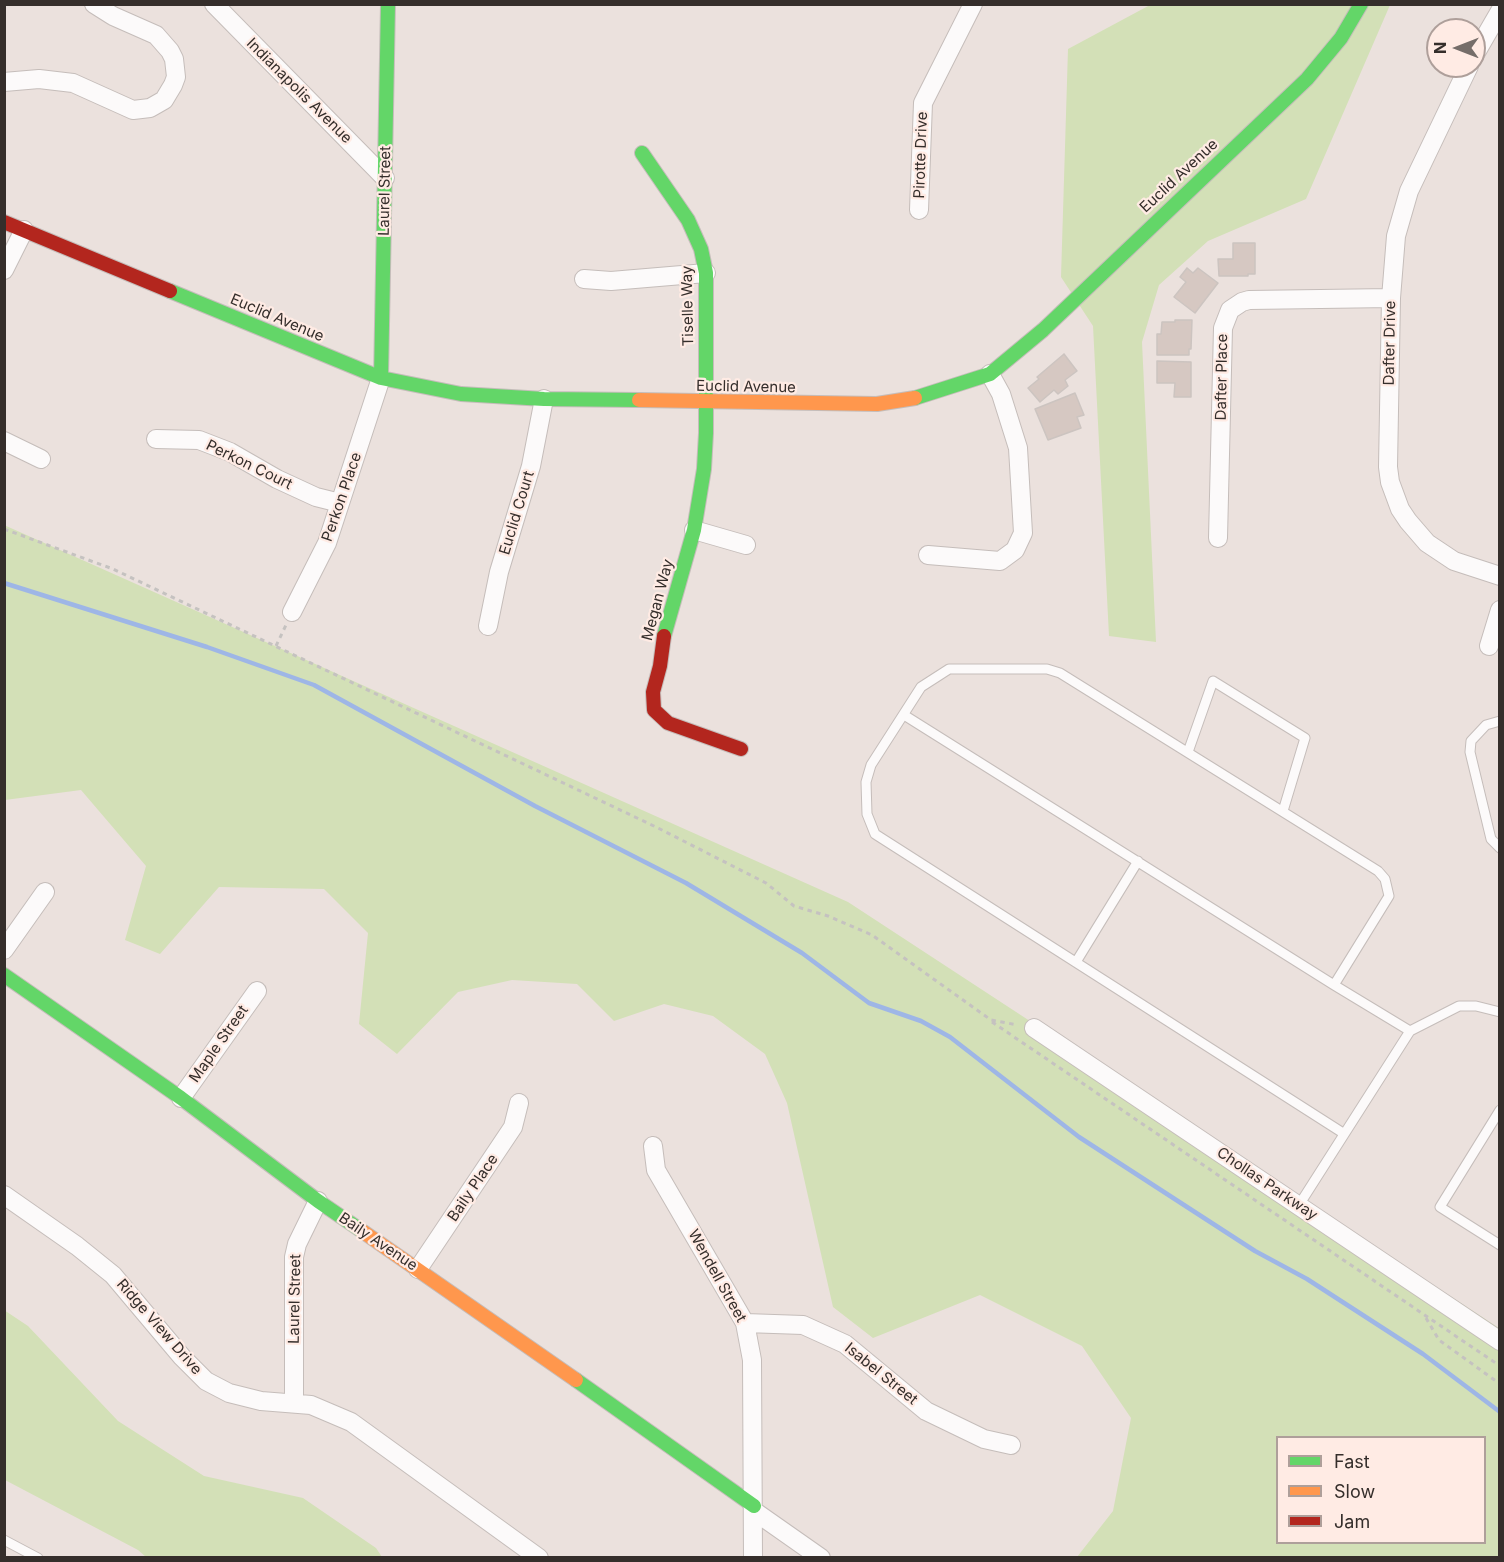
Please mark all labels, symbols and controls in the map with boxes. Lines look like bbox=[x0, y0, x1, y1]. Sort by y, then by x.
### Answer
north arrow bbox=[1426, 18, 1486, 78]
street label: Indianapolis Avenue bbox=[243, 35, 355, 147]
text: N bbox=[1430, 42, 1450, 54]
street label: Pirotte Drive bbox=[910, 111, 932, 199]
street label: Euclid Avenue bbox=[1136, 135, 1222, 217]
street label: Laurel Street bbox=[375, 146, 395, 236]
street label: Tiselle Way bbox=[678, 265, 698, 347]
street label: Euclid Avenue bbox=[228, 290, 326, 346]
street label: Dafter Drive bbox=[1380, 300, 1400, 386]
street label: Dafter Place bbox=[1212, 334, 1232, 420]
street label: Euclid Avenue bbox=[696, 377, 796, 397]
street label: Perkon Court bbox=[203, 436, 295, 494]
street label: Perkon Place bbox=[318, 450, 366, 544]
street label: Euclid Court bbox=[496, 469, 538, 557]
street label: Megan Way bbox=[638, 557, 678, 643]
street label: Maple Street bbox=[186, 1002, 252, 1086]
street label: Chollas Parkway bbox=[1213, 1144, 1321, 1224]
street label: Baily Place bbox=[444, 1151, 502, 1225]
street label: Baily Avenue bbox=[335, 1209, 421, 1275]
street label: Wendell Street bbox=[684, 1226, 750, 1326]
street label: Laurel Street bbox=[285, 1254, 305, 1344]
street label: Ridge View Drive bbox=[113, 1276, 205, 1378]
street label: Isabel Street bbox=[841, 1339, 921, 1409]
legend bbox=[1276, 1436, 1486, 1544]
text: Fast bbox=[1334, 1451, 1370, 1472]
text: Slow bbox=[1334, 1481, 1375, 1502]
text: Jam bbox=[1334, 1511, 1370, 1532]

